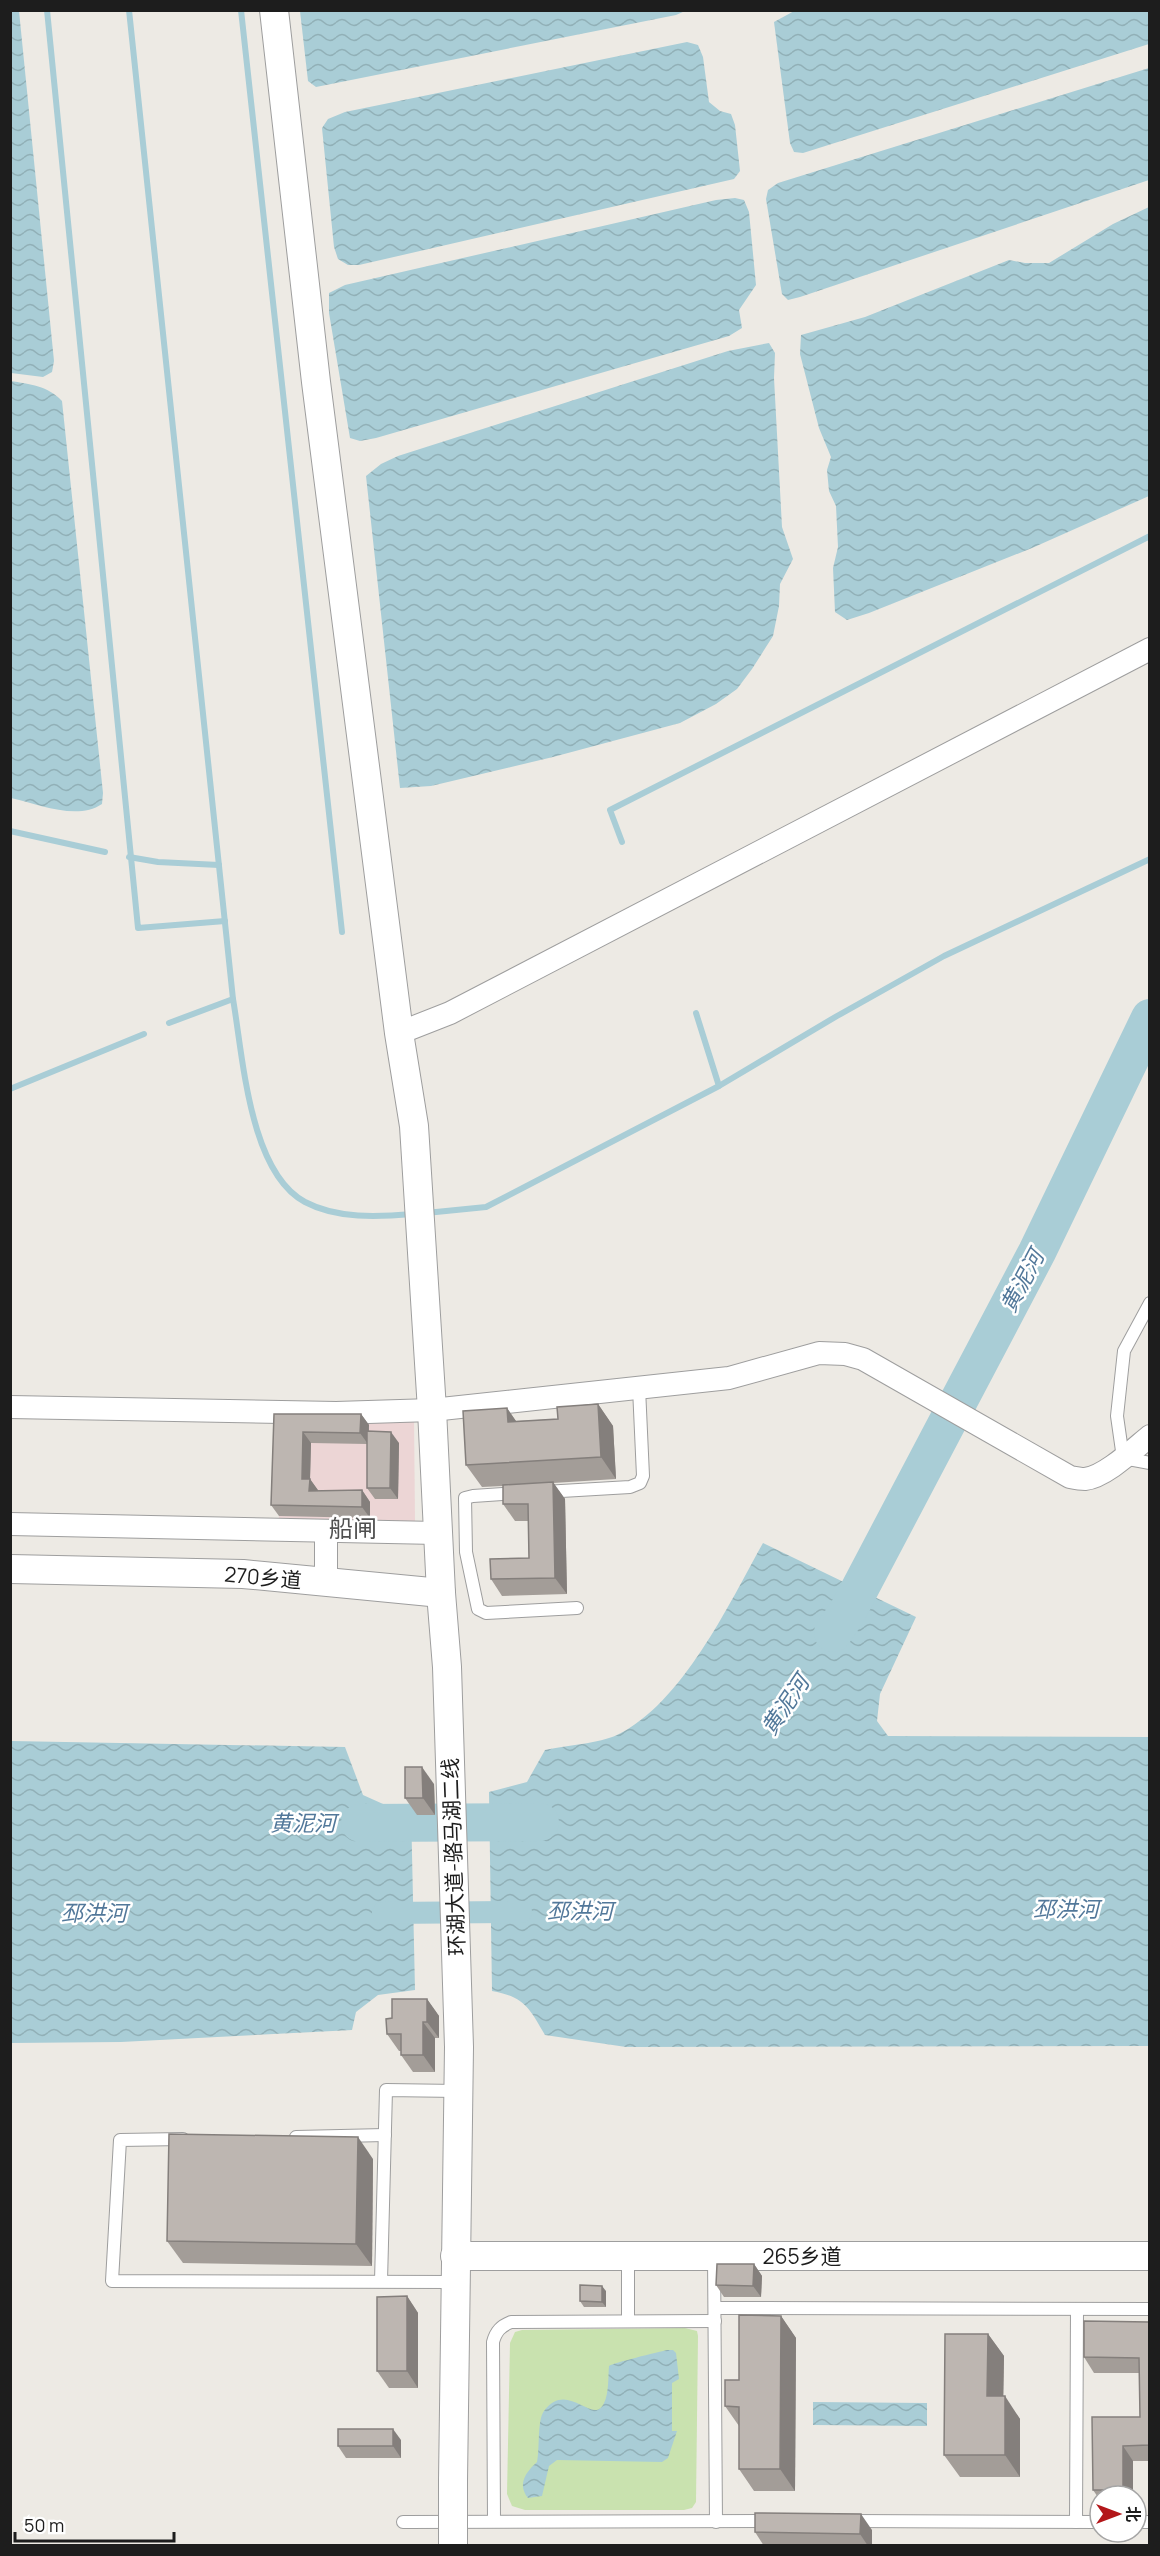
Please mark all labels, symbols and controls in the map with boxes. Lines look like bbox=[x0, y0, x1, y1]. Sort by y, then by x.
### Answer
water label: 黄泥河 bbox=[993, 1241, 1053, 1317]
district label: 船闸 bbox=[329, 1511, 377, 1544]
street label: 270乡道 bbox=[223, 1560, 303, 1594]
water label: 黄泥河 bbox=[754, 1666, 818, 1741]
street label: 环湖大道-骆马湖二线 bbox=[436, 1758, 470, 1956]
water label: 黄泥河 bbox=[270, 1808, 340, 1838]
water label: 邳洪河 bbox=[1033, 1894, 1103, 1924]
water label: 邳洪河 bbox=[547, 1896, 617, 1926]
water label: 邳洪河 bbox=[61, 1898, 131, 1928]
street label: 265乡道 bbox=[762, 2242, 842, 2270]
north arrow bbox=[1088, 2484, 1148, 2544]
scale bar bbox=[15, 2505, 174, 2543]
text: 北 bbox=[1122, 2506, 1144, 2522]
text: 50 m bbox=[24, 2513, 64, 2537]

